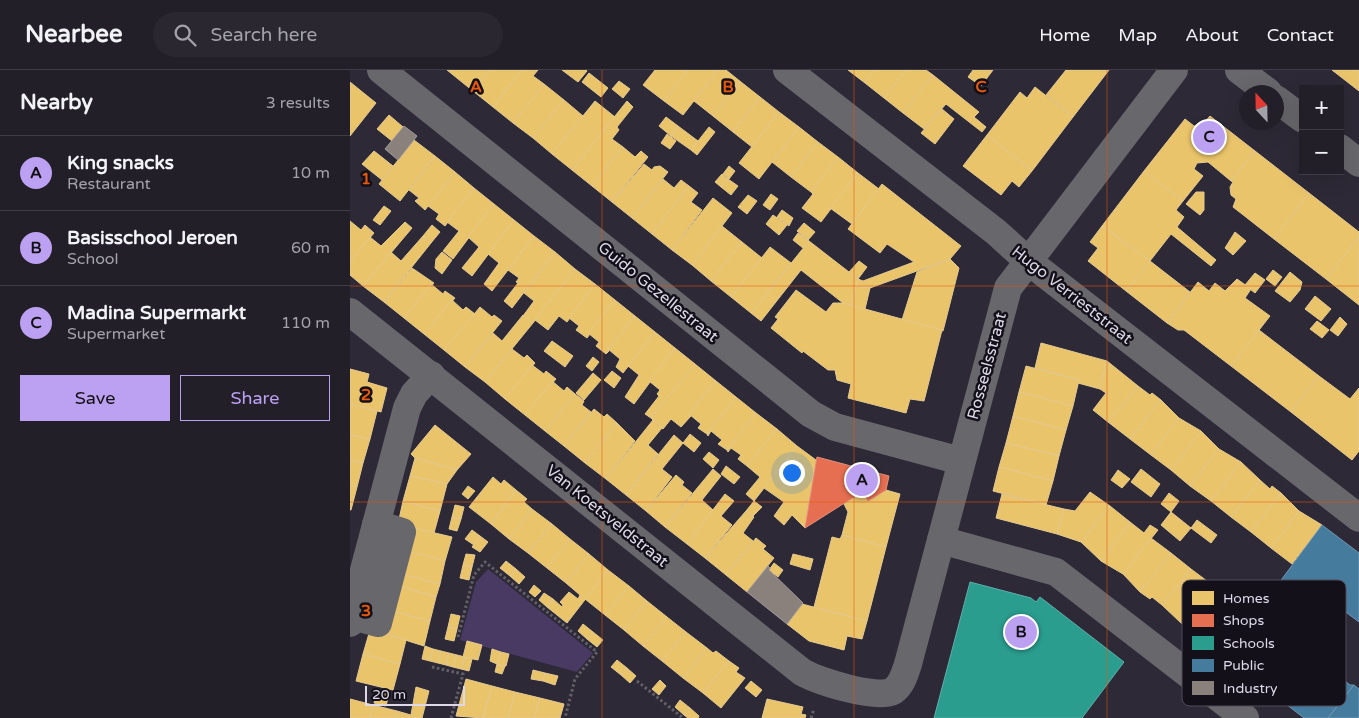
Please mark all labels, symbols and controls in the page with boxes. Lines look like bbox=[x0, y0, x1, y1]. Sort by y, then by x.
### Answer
search box bbox=[153, 12, 503, 57]
text: Nearbee bbox=[25, 20, 123, 49]
icon: search bbox=[171, 21, 199, 49]
text: Search here bbox=[211, 24, 317, 46]
text: Home bbox=[1039, 24, 1090, 46]
text: Map bbox=[1118, 24, 1157, 46]
text: About bbox=[1185, 24, 1239, 46]
text: Contact bbox=[1267, 24, 1334, 46]
text: A bbox=[470, 77, 482, 97]
text: B bbox=[722, 77, 734, 97]
text: C bbox=[975, 77, 987, 97]
north arrow bbox=[1239, 85, 1284, 130]
map controls bbox=[1299, 85, 1344, 175]
button: + bbox=[1299, 85, 1344, 130]
text: Nearby bbox=[20, 90, 93, 115]
text: 3 results bbox=[266, 93, 330, 113]
pin: C bbox=[1193, 118, 1225, 156]
button: − bbox=[1299, 130, 1344, 175]
text: King snacks bbox=[67, 152, 174, 174]
text: A bbox=[30, 163, 42, 183]
text: 10 m bbox=[291, 163, 330, 183]
text: 1 bbox=[361, 169, 371, 189]
text: Restaurant bbox=[67, 174, 151, 194]
text: Basisschool Jeroen bbox=[67, 227, 238, 249]
street label: Guido Gezellestraat bbox=[594, 237, 722, 347]
text: B bbox=[30, 238, 42, 258]
text: 60 m bbox=[291, 238, 330, 258]
street label: Hugo Verrieststraat bbox=[1008, 242, 1136, 348]
text: School bbox=[67, 249, 119, 269]
text: Madina Supermarkt bbox=[67, 302, 246, 324]
street label: Rosseelsstraat bbox=[963, 310, 1011, 422]
text: C bbox=[30, 313, 42, 333]
text: 110 m bbox=[281, 313, 330, 333]
text: Supermarket bbox=[67, 324, 165, 344]
button: Save bbox=[20, 375, 170, 421]
button: Share bbox=[180, 375, 330, 421]
text: 2 bbox=[361, 385, 371, 405]
your location bbox=[779, 460, 805, 486]
street label: Van Koetsveldstraat bbox=[542, 461, 672, 571]
pin: A bbox=[846, 461, 878, 499]
legend bbox=[1182, 580, 1346, 706]
text: Homes bbox=[1223, 590, 1270, 607]
text: 3 bbox=[361, 601, 371, 621]
text: Shops bbox=[1223, 612, 1264, 629]
pin: B bbox=[1005, 613, 1037, 651]
text: Schools bbox=[1223, 635, 1275, 652]
text: Public bbox=[1223, 657, 1264, 674]
text: Industry bbox=[1223, 680, 1278, 697]
scale bar bbox=[365, 683, 465, 706]
text: 20 m bbox=[372, 686, 406, 703]

